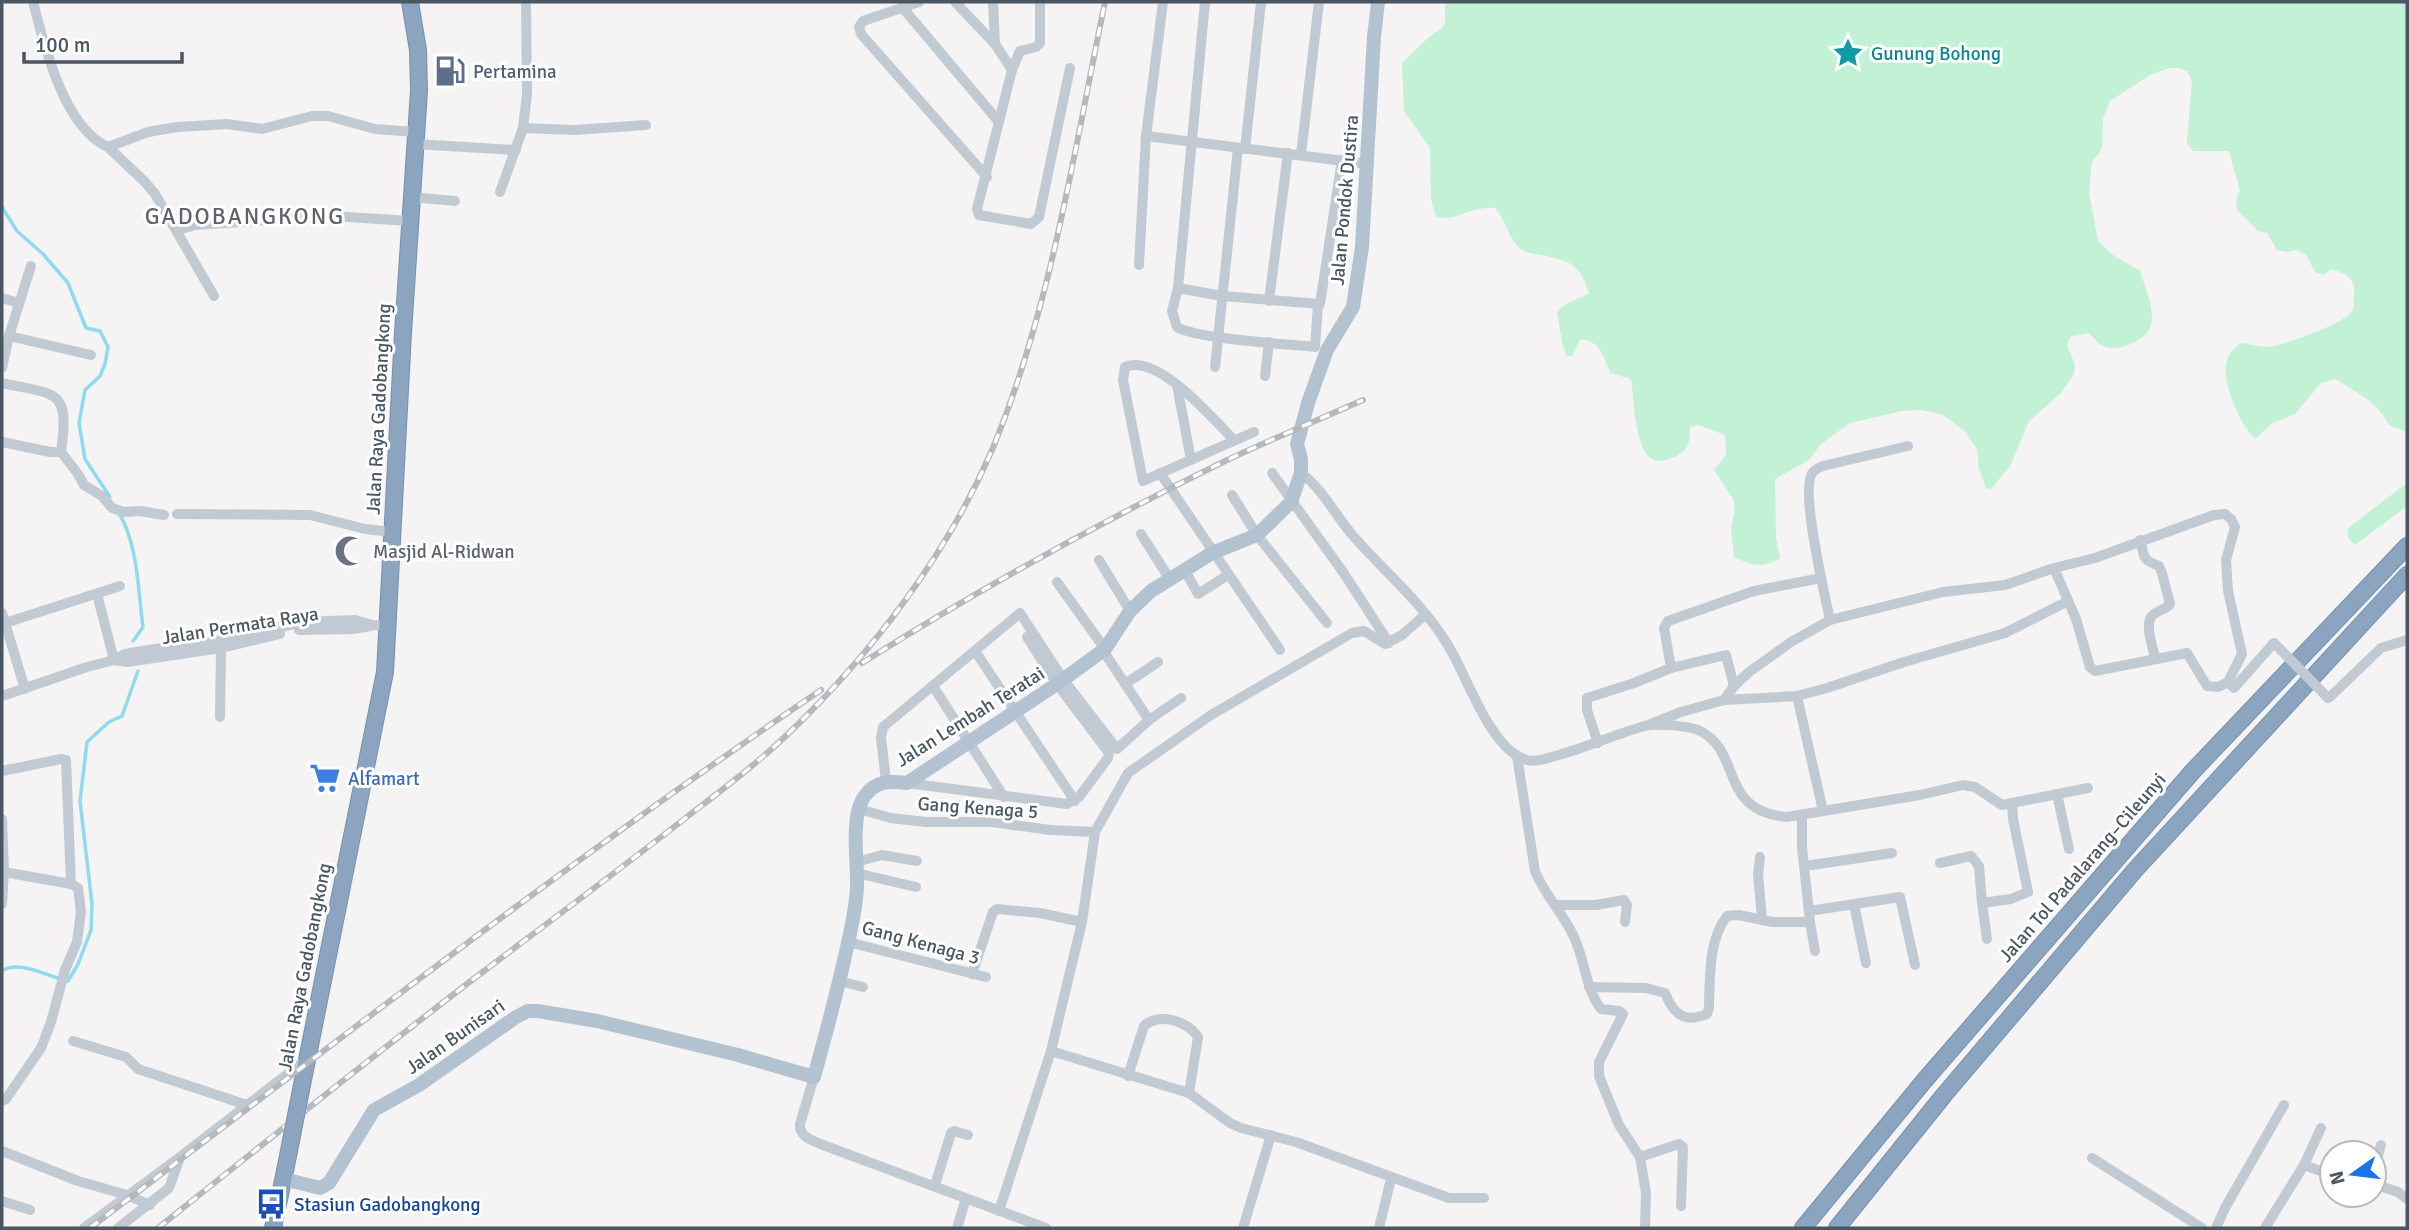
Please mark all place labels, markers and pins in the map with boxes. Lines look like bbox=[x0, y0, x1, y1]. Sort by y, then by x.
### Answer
place icon: Gunung Bohong bbox=[1831, 36, 1865, 70]
place label: Gunung Bohong bbox=[1871, 42, 2001, 66]
fuel station icon: Pertamina bbox=[433, 54, 467, 88]
place label: Pertamina bbox=[473, 60, 557, 84]
mosque icon: Masjid Al-Ridwan bbox=[333, 534, 367, 568]
place label: Masjid Al-Ridwan bbox=[373, 540, 515, 564]
supermarket icon: Alfamart bbox=[308, 761, 342, 795]
place label: Alfamart bbox=[348, 767, 420, 791]
bus stop icon: Stasiun Gadobangkong bbox=[254, 1187, 288, 1221]
place label: Stasiun Gadobangkong bbox=[294, 1193, 480, 1217]

